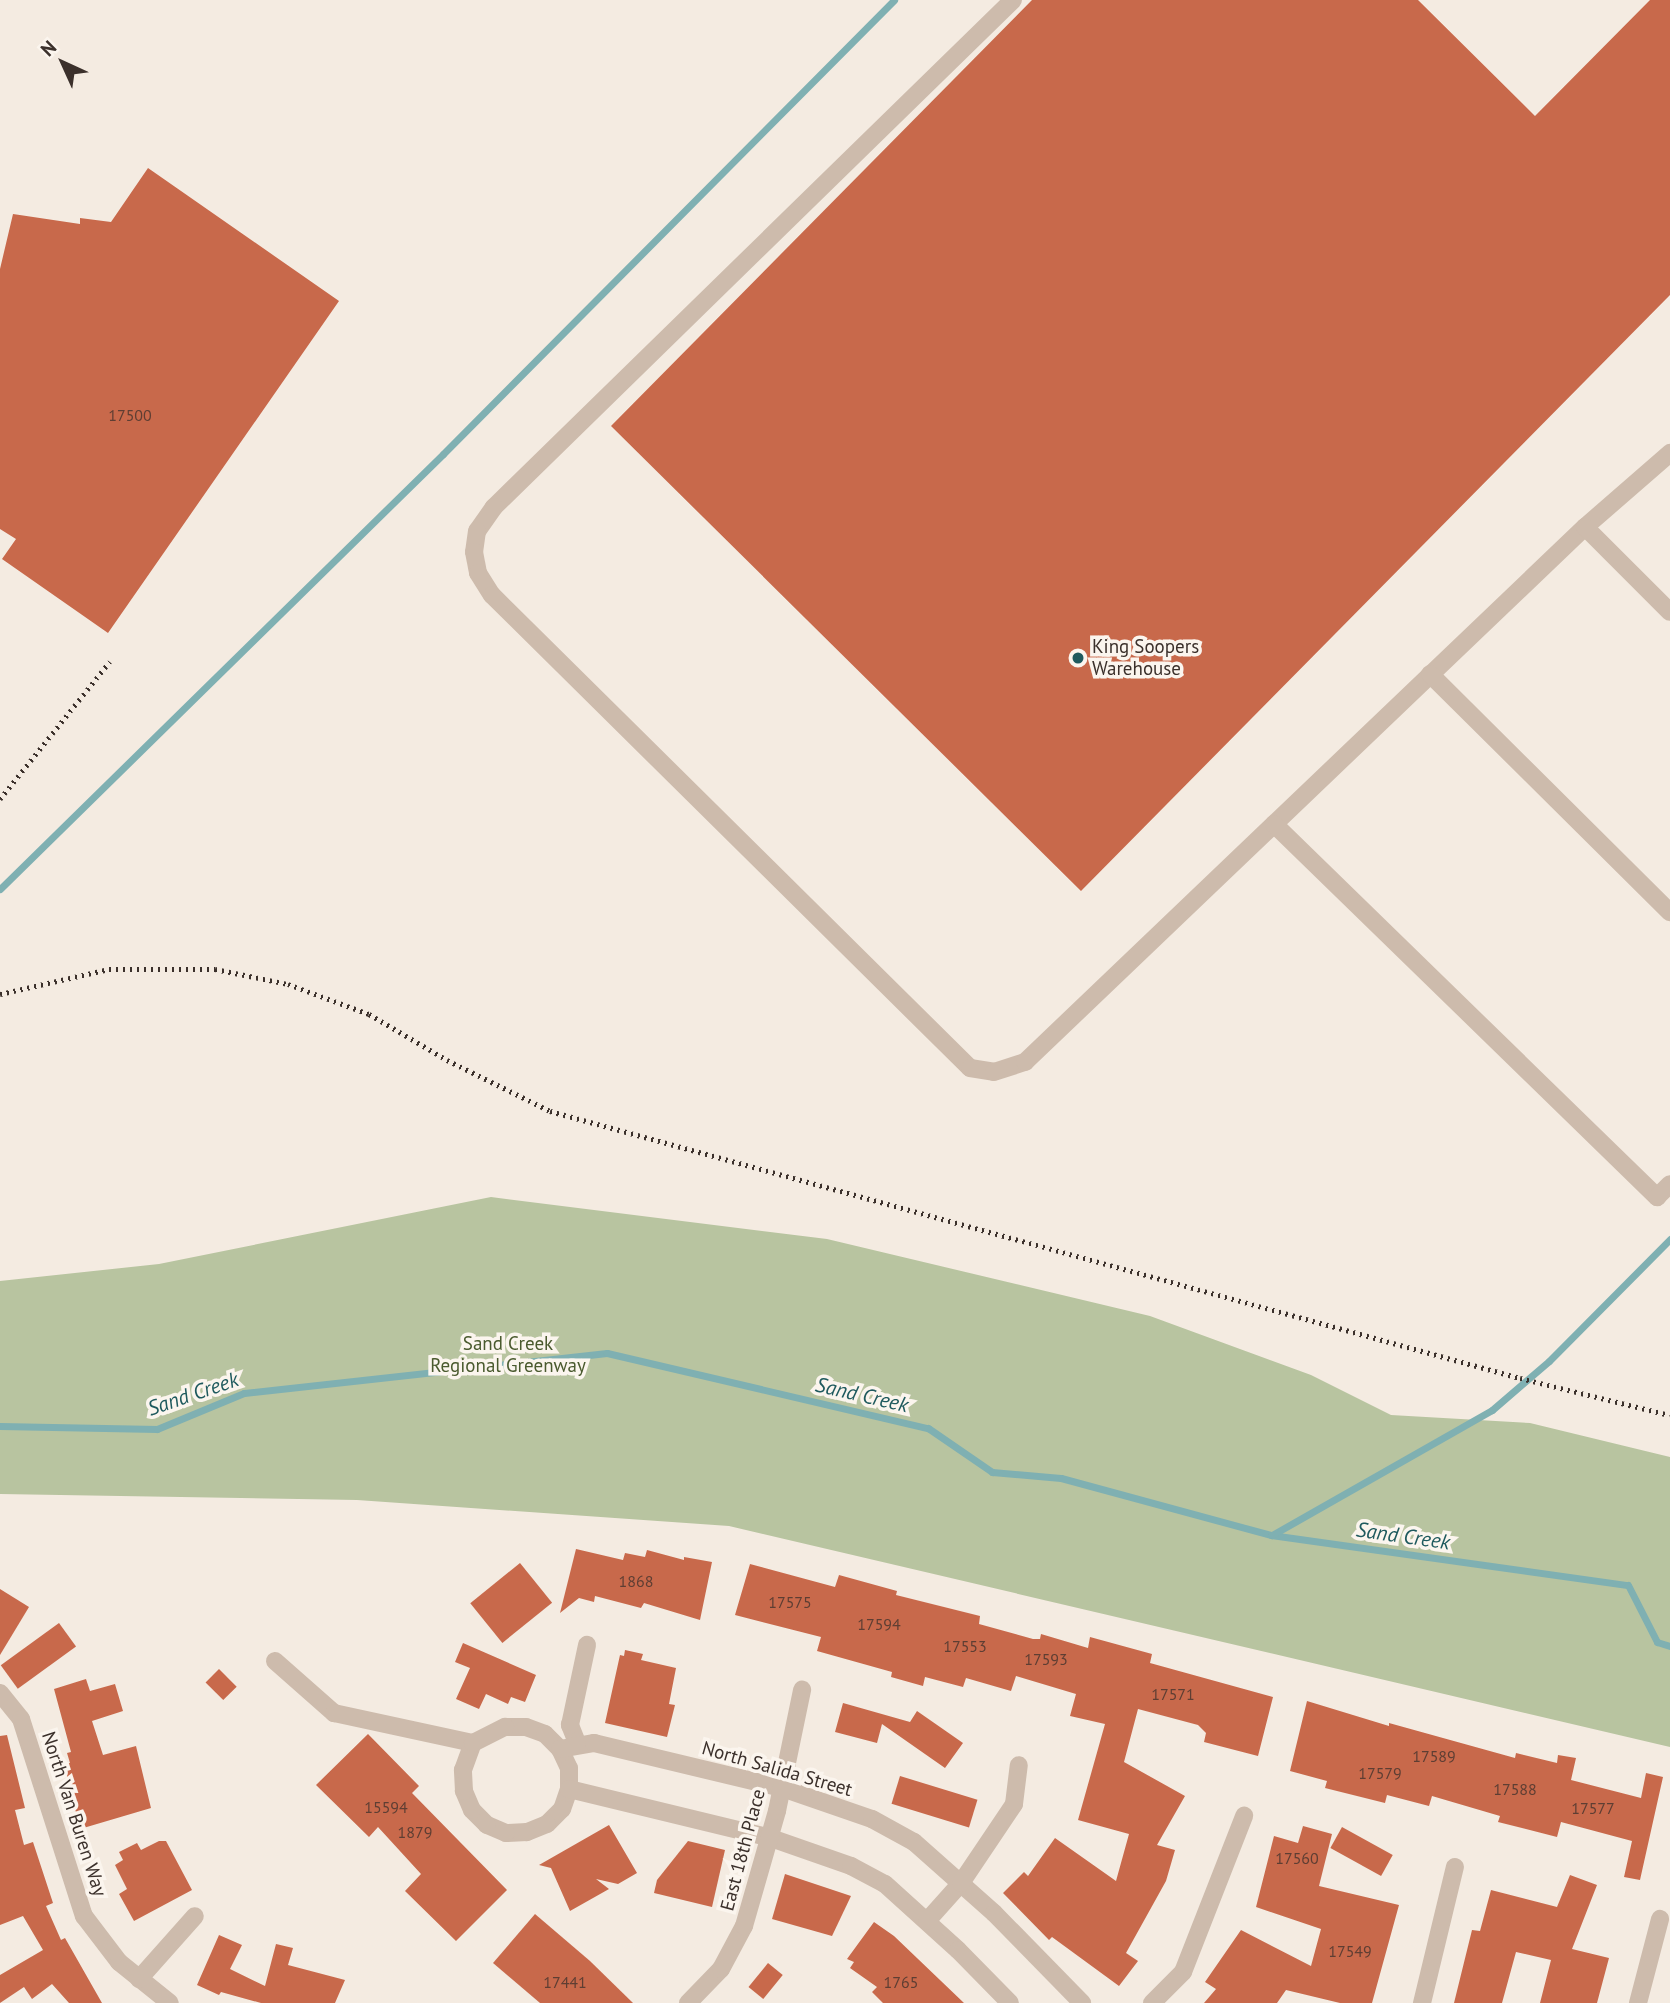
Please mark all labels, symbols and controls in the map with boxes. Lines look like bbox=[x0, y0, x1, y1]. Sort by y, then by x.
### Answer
north arrow bbox=[28, 28, 98, 98]
text: N bbox=[35, 35, 61, 61]
house number: 17500 bbox=[108, 405, 152, 425]
place label: King Soopers Warehouse bbox=[1092, 636, 1199, 680]
marker: King Soopers Warehouse bbox=[1070, 650, 1086, 666]
park label: Sand Creek Regional Greenway bbox=[430, 1333, 586, 1377]
water label: Sand Creek bbox=[144, 1367, 242, 1421]
water label: Sand Creek bbox=[813, 1372, 911, 1418]
water label: Sand Creek bbox=[1354, 1517, 1452, 1555]
house number: 1868 bbox=[619, 1571, 653, 1591]
house number: 17575 bbox=[768, 1592, 812, 1612]
house number: 17594 bbox=[857, 1614, 901, 1634]
house number: 17553 bbox=[943, 1636, 987, 1656]
house number: 17593 bbox=[1024, 1649, 1068, 1669]
house number: 17571 bbox=[1151, 1684, 1195, 1704]
street label: North Van Buren Way bbox=[36, 1728, 112, 1900]
street label: North Salida Street bbox=[699, 1737, 855, 1801]
house number: 17589 bbox=[1412, 1746, 1456, 1766]
house number: 17579 bbox=[1358, 1763, 1402, 1783]
house number: 17588 bbox=[1493, 1779, 1537, 1799]
street label: East 18th Place bbox=[716, 1787, 770, 1913]
house number: 15594 bbox=[364, 1797, 408, 1817]
house number: 17577 bbox=[1571, 1798, 1615, 1818]
house number: 1879 bbox=[398, 1822, 432, 1842]
house number: 17560 bbox=[1275, 1848, 1319, 1868]
house number: 17549 bbox=[1328, 1941, 1372, 1961]
house number: 17441 bbox=[543, 1972, 587, 1992]
house number: 1765 bbox=[884, 1972, 918, 1992]

